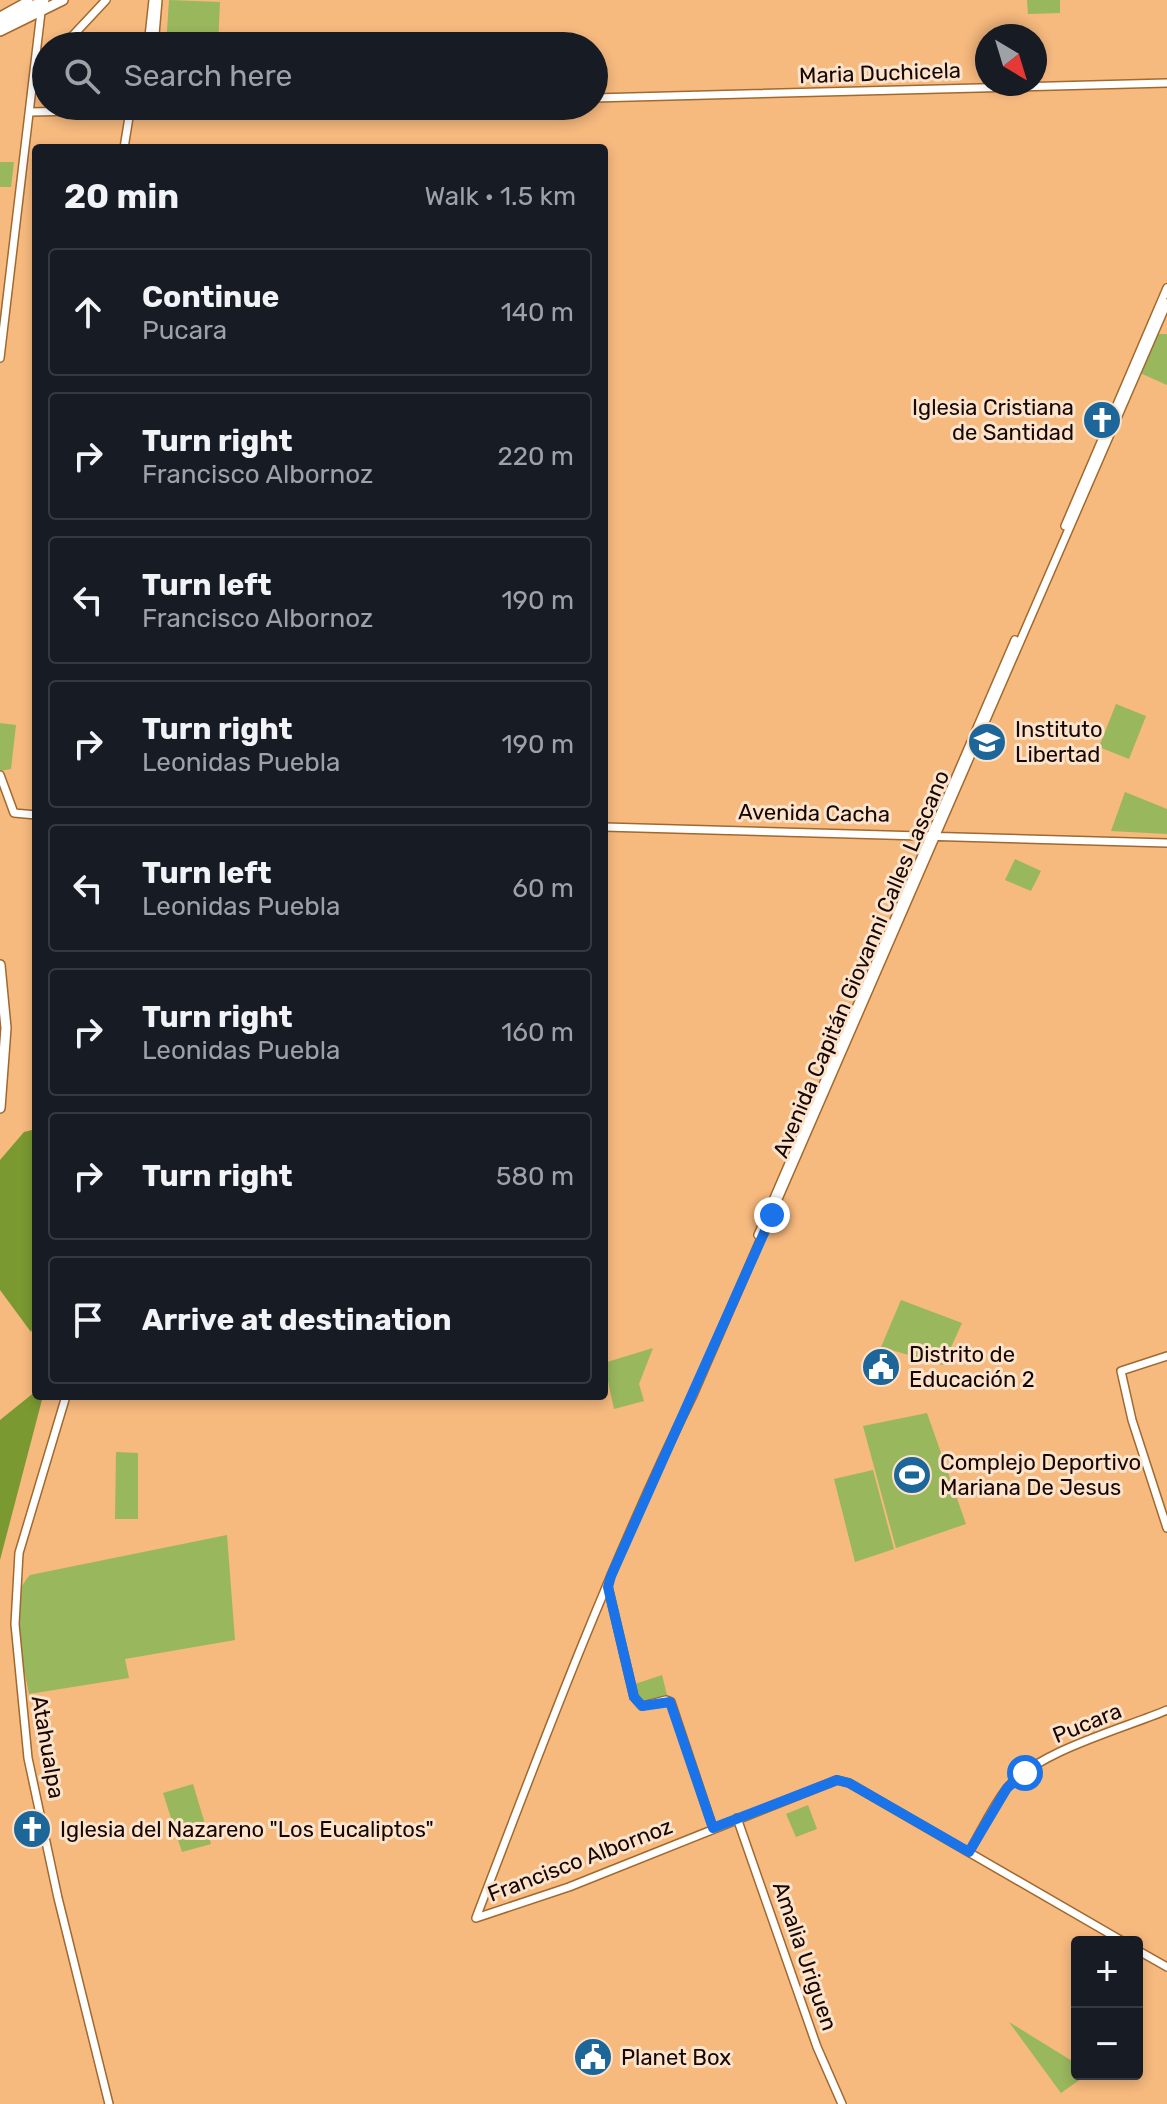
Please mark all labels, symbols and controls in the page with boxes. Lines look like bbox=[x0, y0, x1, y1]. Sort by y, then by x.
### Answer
north arrow bbox=[975, 24, 1047, 96]
search box bbox=[32, 32, 608, 120]
icon: search bbox=[60, 54, 104, 98]
street label: Maria Duchicela bbox=[799, 57, 961, 89]
text: Search here bbox=[124, 58, 292, 94]
text: 20 min bbox=[64, 176, 179, 217]
text: Walk · 1.5 km bbox=[425, 181, 576, 212]
text: Continue bbox=[142, 279, 279, 315]
icon: ahead bbox=[66, 290, 110, 334]
text: 140 m bbox=[501, 297, 574, 328]
text: Pucara bbox=[142, 315, 227, 346]
place label: Iglesia Cristiana de Santidad bbox=[912, 394, 1074, 446]
church icon: Iglesia Cristiana de Santidad bbox=[1081, 399, 1123, 441]
text: Turn right bbox=[142, 423, 293, 459]
icon: right bbox=[66, 434, 110, 478]
text: 220 m bbox=[497, 441, 574, 472]
text: Francisco Albornoz bbox=[142, 459, 373, 490]
text: Turn left bbox=[142, 567, 272, 603]
icon: left bbox=[66, 578, 110, 622]
text: 190 m bbox=[501, 585, 574, 616]
text: Francisco Albornoz bbox=[142, 603, 373, 634]
text: Turn right bbox=[142, 711, 293, 747]
place label: Instituto Libertad bbox=[1015, 716, 1103, 768]
school or university icon: Instituto Libertad bbox=[966, 721, 1008, 763]
icon: right bbox=[66, 722, 110, 766]
text: 190 m bbox=[501, 729, 574, 760]
text: Leonidas Puebla bbox=[142, 747, 340, 778]
street label: Avenida Capitán Giovanni Calles Lascano bbox=[767, 766, 955, 1162]
street label: Avenida Cacha bbox=[738, 798, 890, 828]
text: Turn left bbox=[142, 855, 272, 891]
icon: left bbox=[66, 866, 110, 910]
text: 60 m bbox=[512, 873, 574, 904]
text: Leonidas Puebla bbox=[142, 891, 340, 922]
text: Turn right bbox=[142, 999, 293, 1035]
icon: right bbox=[66, 1010, 110, 1054]
text: 160 m bbox=[501, 1017, 574, 1048]
text: Leonidas Puebla bbox=[142, 1035, 340, 1066]
icon: right bbox=[66, 1154, 110, 1198]
text: Turn right bbox=[142, 1158, 293, 1194]
text: 580 m bbox=[496, 1161, 574, 1192]
route end bbox=[754, 1197, 790, 1233]
icon: arrive bbox=[66, 1298, 110, 1342]
text: Arrive at destination bbox=[142, 1302, 452, 1338]
place label: Distrito de Educación 2 bbox=[909, 1341, 1035, 1393]
public building icon: Distrito de Educación 2 bbox=[860, 1346, 902, 1388]
place label: Complejo Deportivo Mariana De Jesus bbox=[940, 1449, 1141, 1501]
sports icon: Complejo Deportivo Mariana De Jesus bbox=[891, 1454, 933, 1496]
street label: Atahualpa bbox=[26, 1693, 70, 1801]
street label: Pucara bbox=[1049, 1697, 1125, 1749]
route start bbox=[1007, 1755, 1043, 1791]
church icon: Iglesia del Nazareno "Los Eucaliptos" bbox=[11, 1808, 53, 1850]
street label: Francisco Albornoz bbox=[484, 1812, 676, 1908]
place label: Iglesia del Nazareno "Los Eucaliptos" bbox=[60, 1816, 434, 1843]
street label: Amalia Uriguen bbox=[767, 1878, 843, 2034]
map controls bbox=[1071, 1936, 1143, 2080]
button: + bbox=[1071, 1936, 1143, 2008]
button: − bbox=[1071, 2008, 1143, 2080]
public building icon: Planet Box bbox=[572, 2036, 614, 2078]
place label: Planet Box bbox=[621, 2044, 731, 2071]

